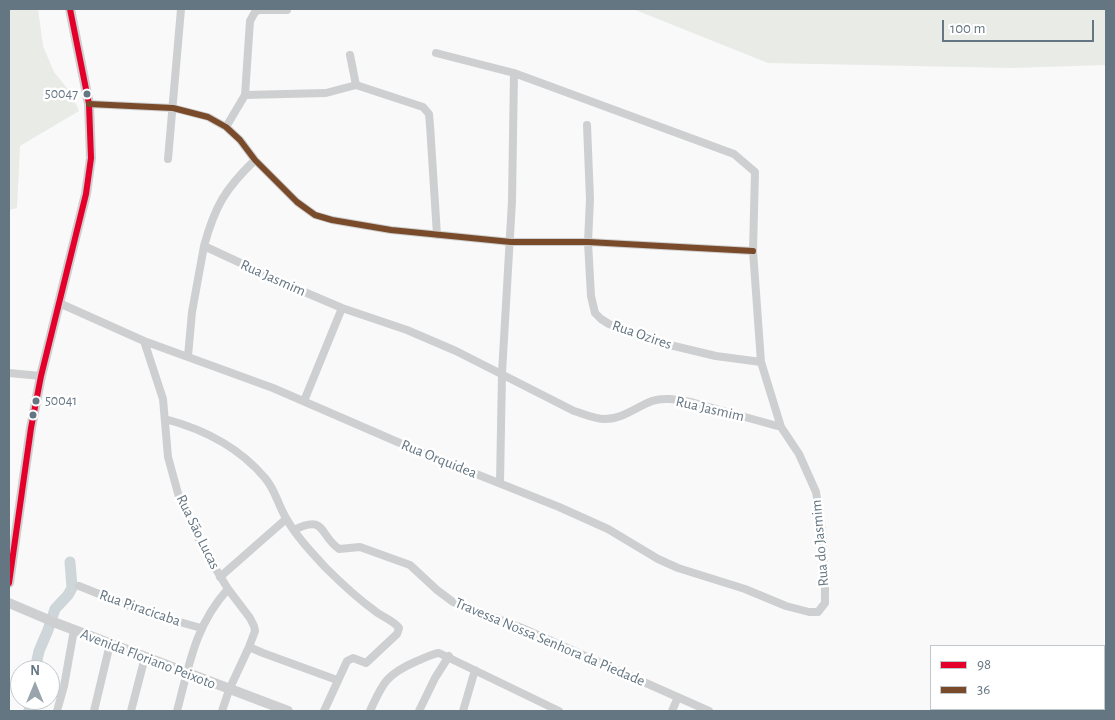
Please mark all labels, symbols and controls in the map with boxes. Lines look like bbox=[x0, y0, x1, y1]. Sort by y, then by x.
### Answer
scale bar bbox=[945, 10, 1098, 42]
text: 100 m bbox=[950, 21, 985, 36]
place label: 50047 bbox=[45, 86, 78, 102]
marker: 50047 bbox=[82, 89, 92, 99]
street label: Rua Jasmim bbox=[238, 256, 308, 300]
street label: Rua Ozires bbox=[610, 316, 674, 354]
street label: Rua Jasmim bbox=[674, 392, 746, 426]
place label: 50041 bbox=[45, 393, 77, 409]
marker: 50041 bbox=[31, 396, 41, 406]
unlabelled marker bbox=[28, 410, 38, 420]
street label: Rua Orquidea bbox=[399, 436, 479, 482]
street label: Rua São Lucas bbox=[172, 492, 224, 572]
street label: Rua do Jasmim bbox=[807, 499, 833, 587]
street label: Rua Piracicaba bbox=[97, 586, 183, 630]
street label: Travessa Nossa Senhora da Piedade bbox=[452, 594, 648, 690]
street label: Avenida Floriano Peixoto bbox=[78, 625, 218, 693]
legend bbox=[930, 645, 1105, 710]
text: 98 bbox=[977, 657, 991, 672]
north arrow bbox=[10, 660, 60, 710]
text: N bbox=[30, 664, 40, 678]
text: 36 bbox=[977, 682, 990, 697]

